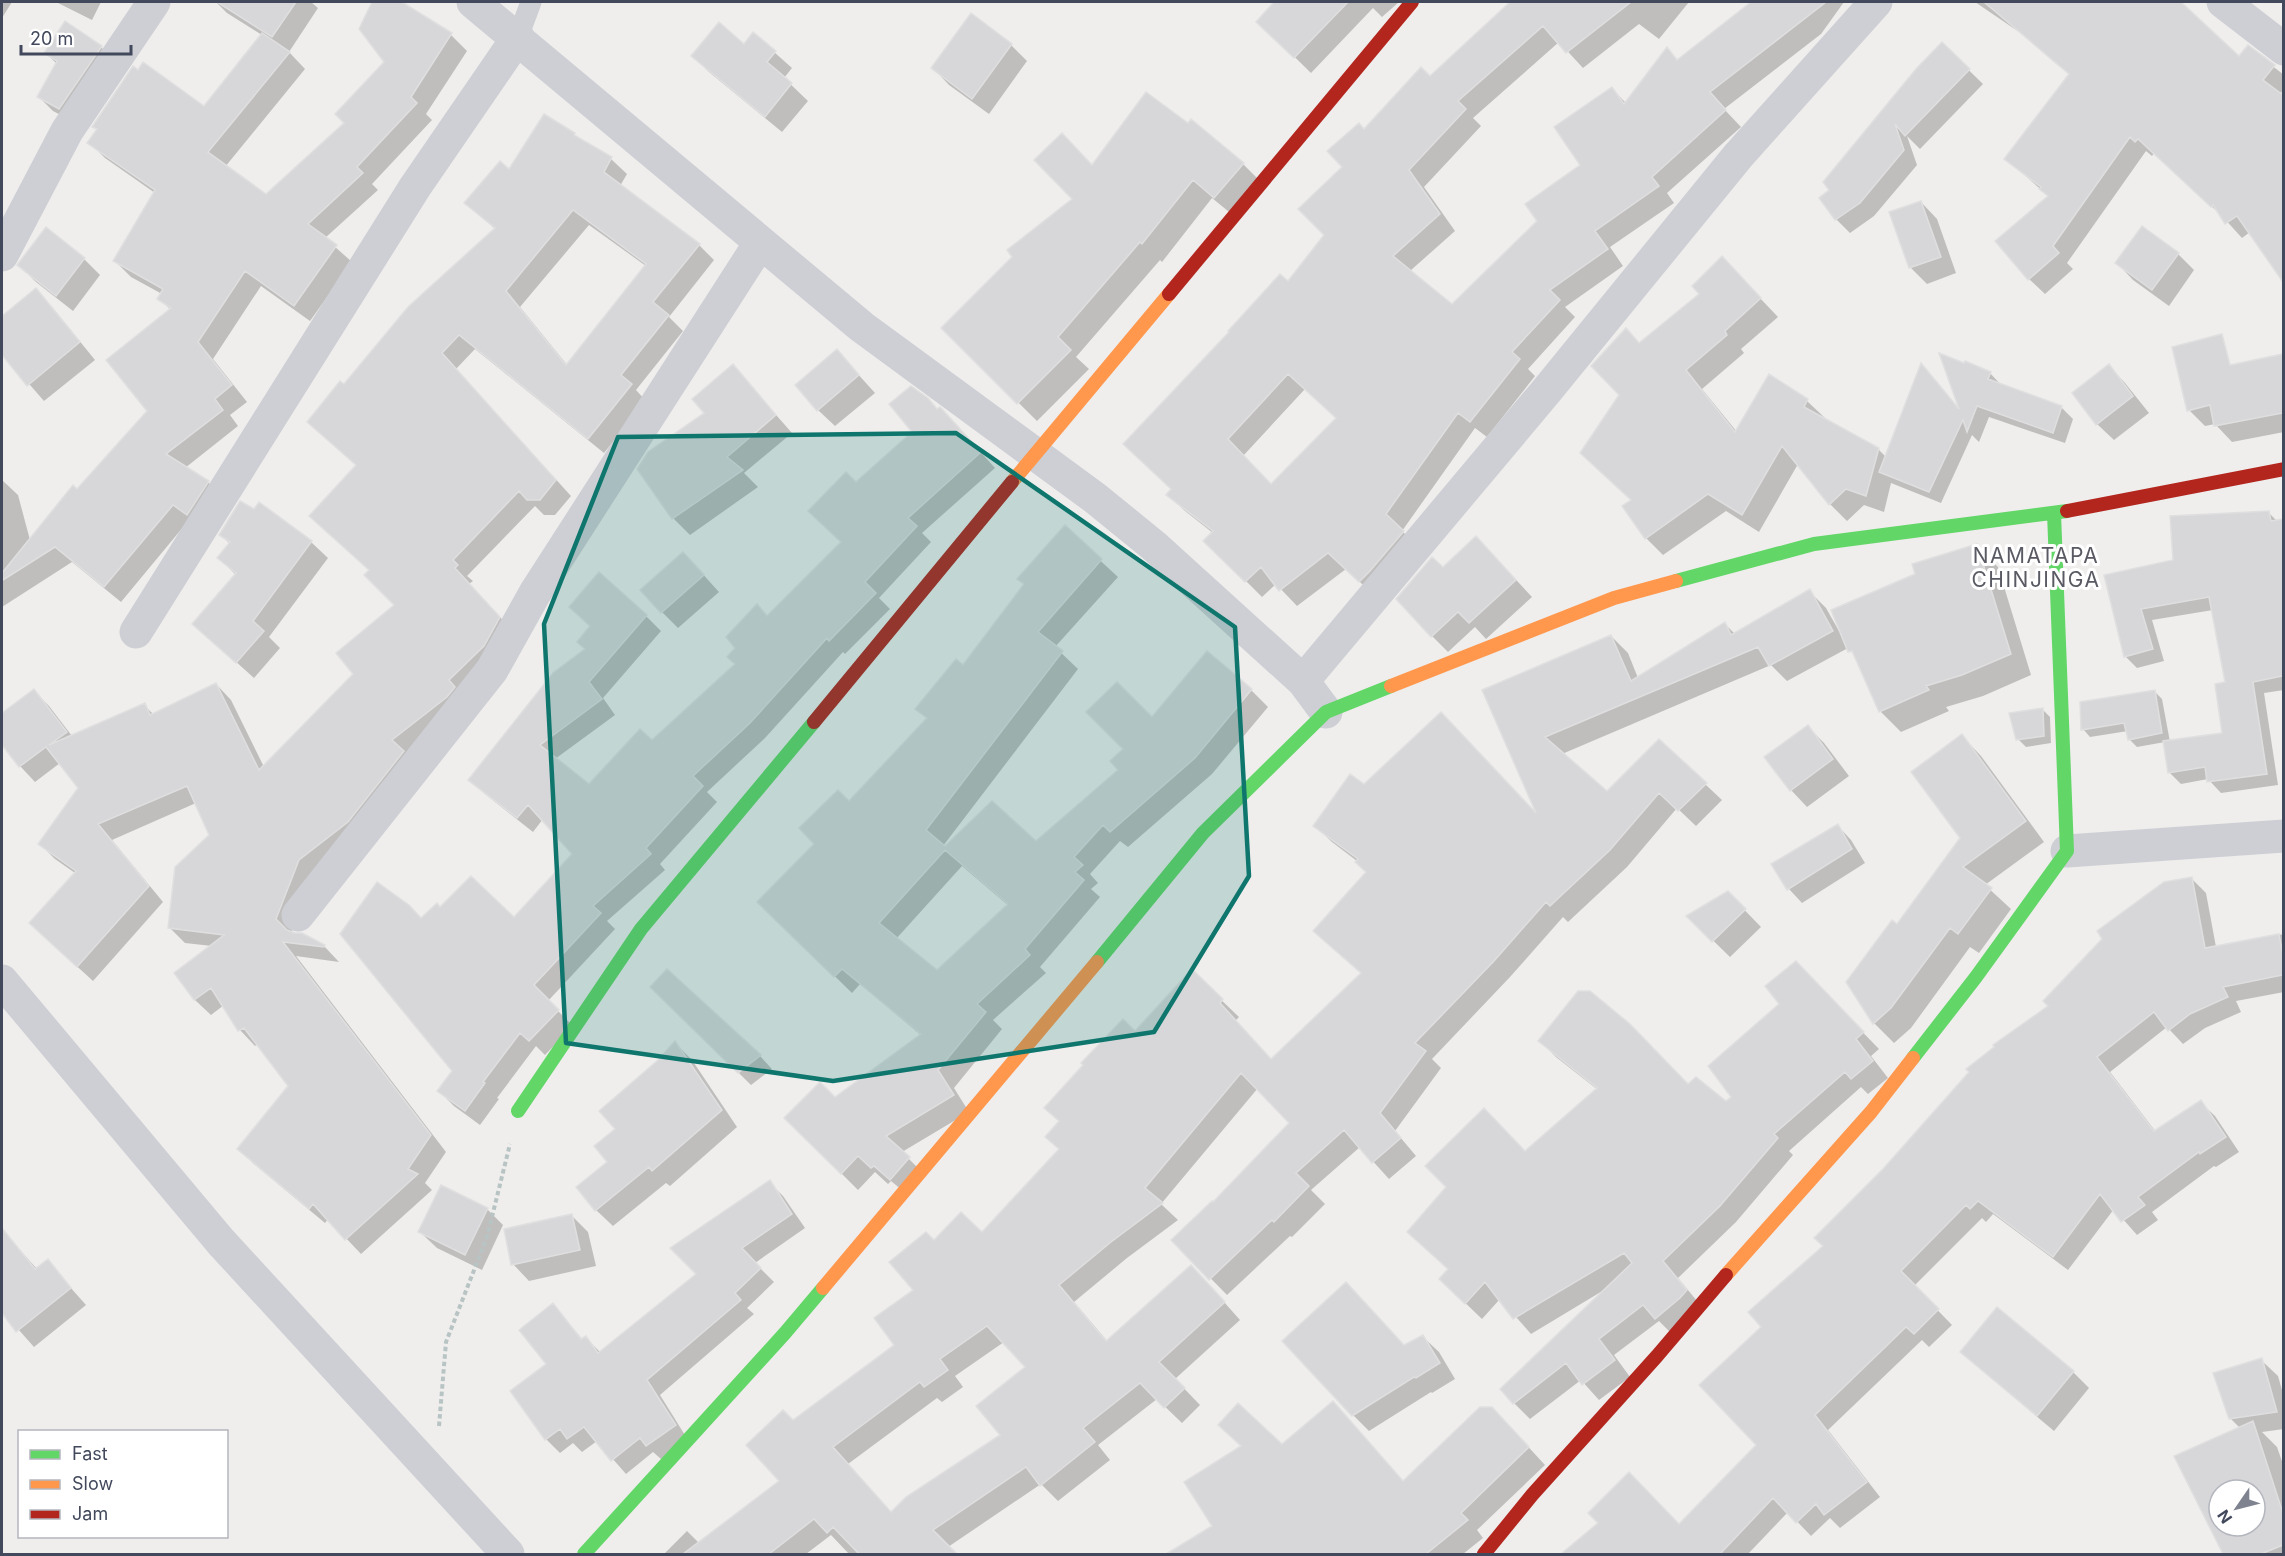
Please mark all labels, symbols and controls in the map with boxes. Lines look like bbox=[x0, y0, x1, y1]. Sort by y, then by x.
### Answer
scale bar bbox=[21, 18, 130, 56]
text: 20 m bbox=[30, 28, 73, 49]
district label: NAMATAPA CHINJINGA bbox=[1971, 543, 2101, 592]
legend bbox=[18, 1430, 228, 1538]
text: Fast bbox=[72, 1443, 108, 1464]
text: Slow bbox=[72, 1473, 113, 1494]
north arrow bbox=[2207, 1478, 2267, 1538]
text: Jam bbox=[72, 1503, 108, 1524]
text: N bbox=[2213, 1506, 2236, 1527]

